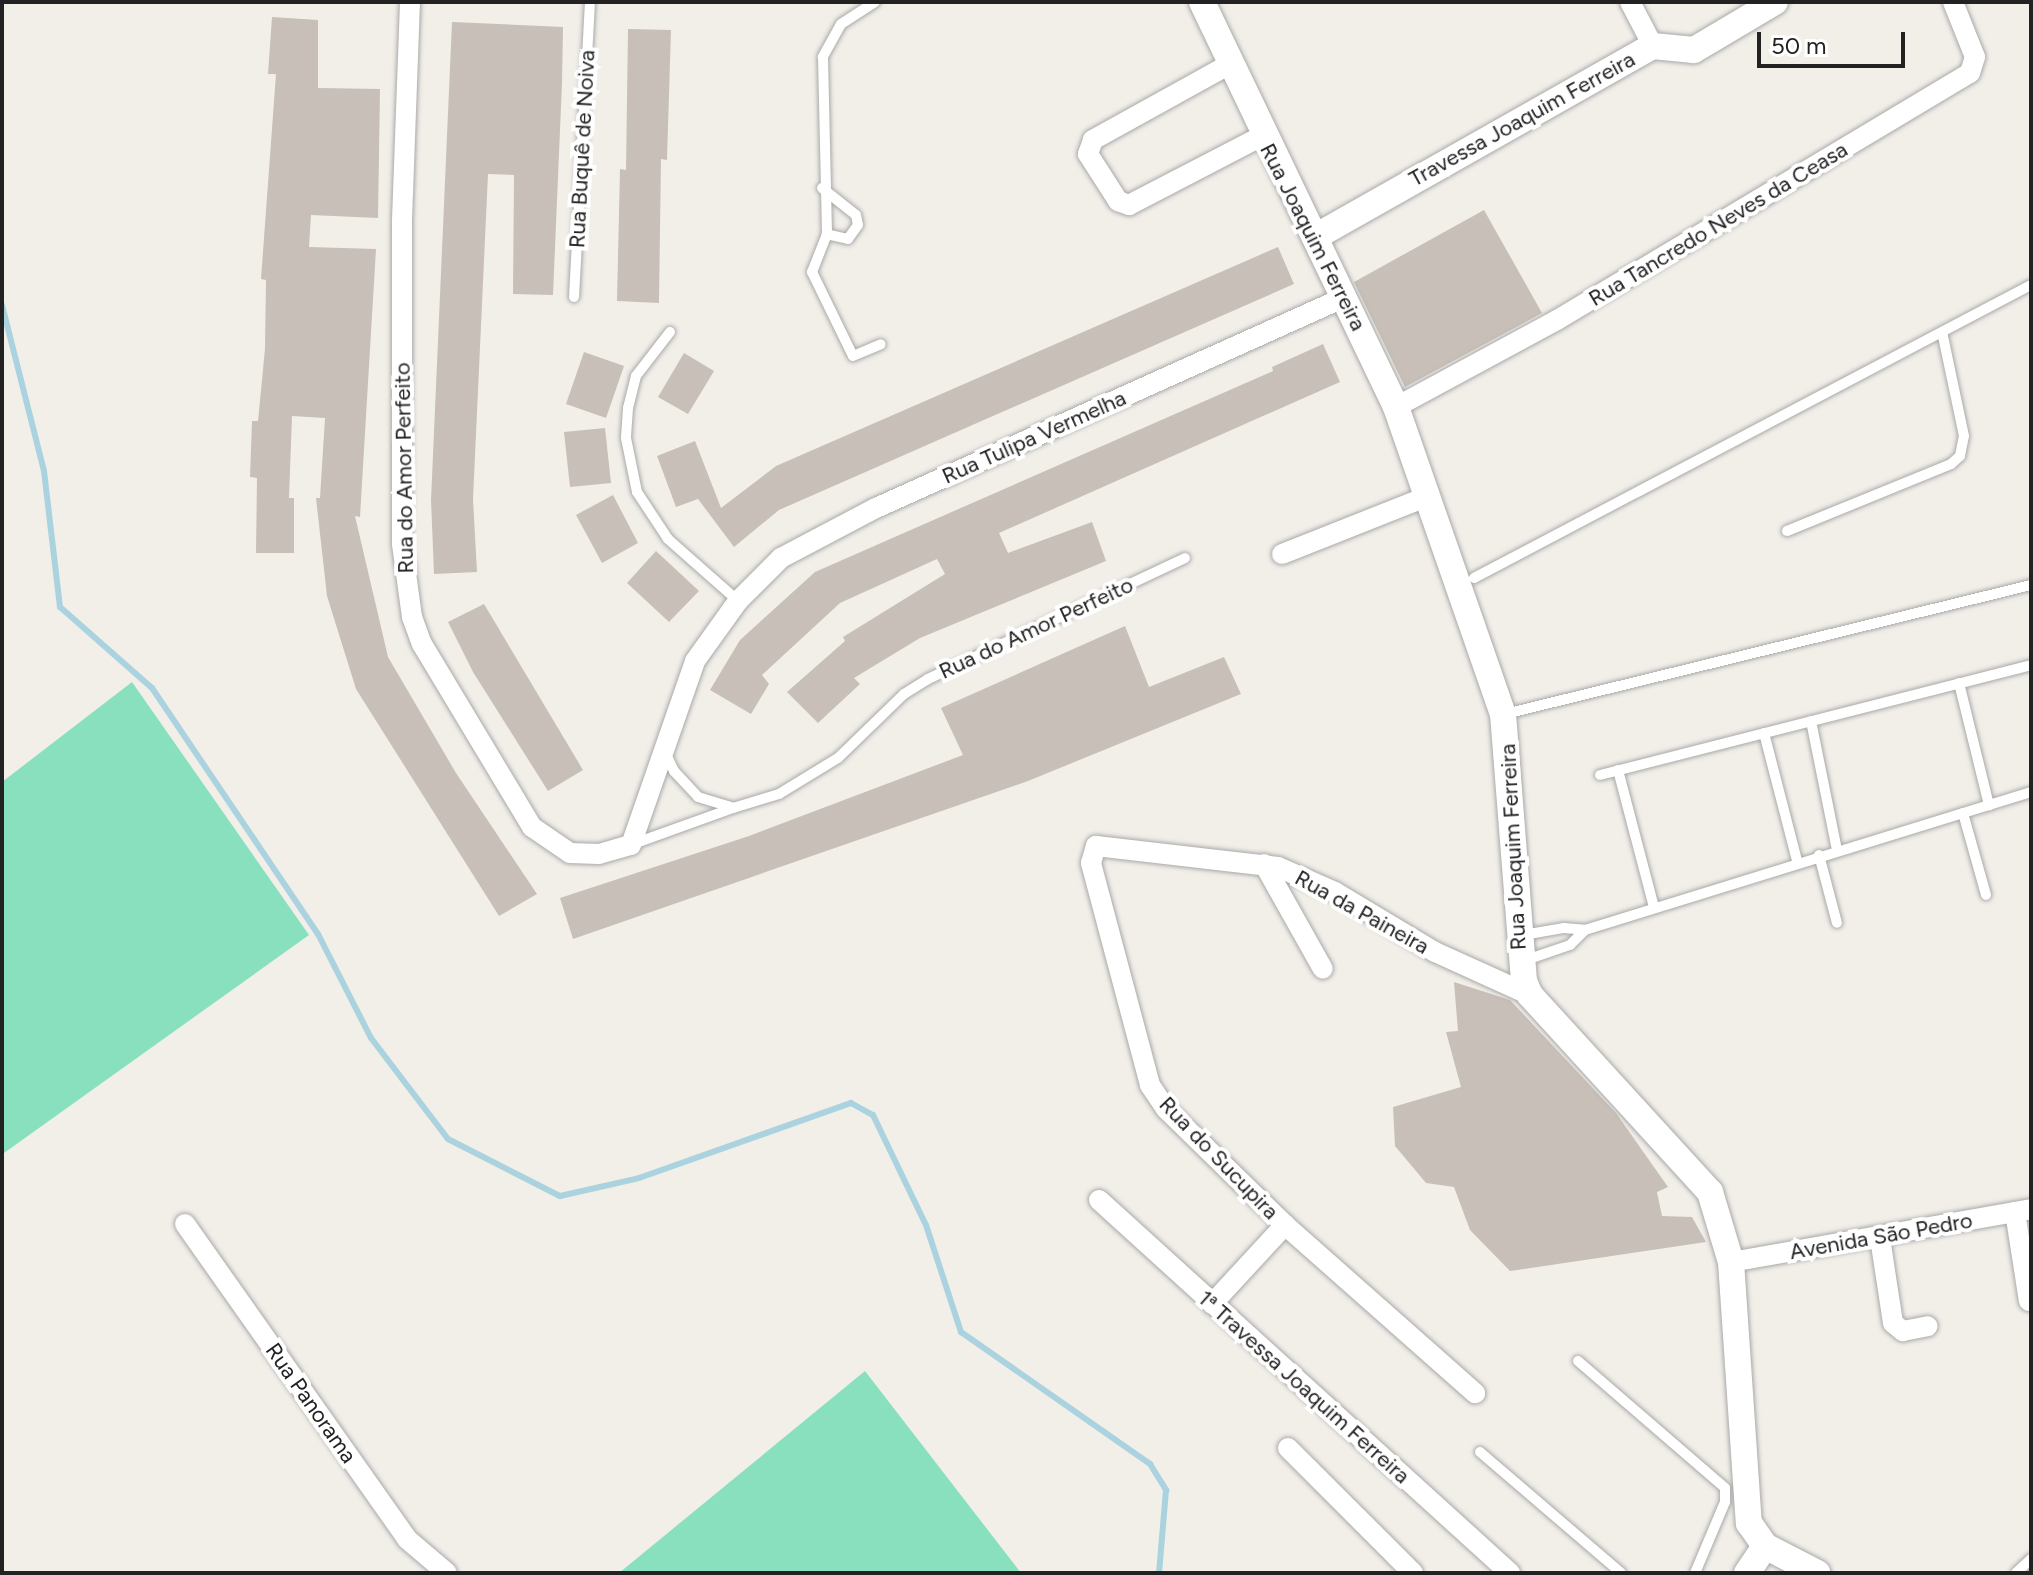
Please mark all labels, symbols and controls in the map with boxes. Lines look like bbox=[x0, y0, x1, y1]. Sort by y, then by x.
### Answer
scale bar bbox=[1761, 16, 1909, 66]
text: 50 m bbox=[1771, 31, 1827, 60]
street label: Travessa Joaquim Ferreira bbox=[1405, 46, 1639, 192]
street label: Rua Buquê de Noiva bbox=[564, 49, 600, 249]
street label: Rua Tancredo Neves da Ceasa bbox=[1584, 136, 1852, 312]
street label: Rua Joaquim Ferreira bbox=[1254, 139, 1372, 335]
street label: Rua do Amor Perfeito bbox=[389, 362, 419, 574]
street label: Rua Tulipa Vermelha bbox=[938, 385, 1130, 489]
street label: Rua do Amor Perfeito bbox=[935, 571, 1137, 685]
street label: Rua Joaquim Ferreira bbox=[1494, 743, 1532, 951]
street label: Rua da Paineira bbox=[1290, 864, 1434, 960]
street label: Rua do Sucupira bbox=[1154, 1091, 1284, 1225]
street label: Avenida São Pedro bbox=[1787, 1207, 1975, 1265]
street label: 1ª Travessa Joaquim Ferreira bbox=[1193, 1285, 1415, 1489]
street label: Rua Panorama bbox=[260, 1338, 362, 1468]

